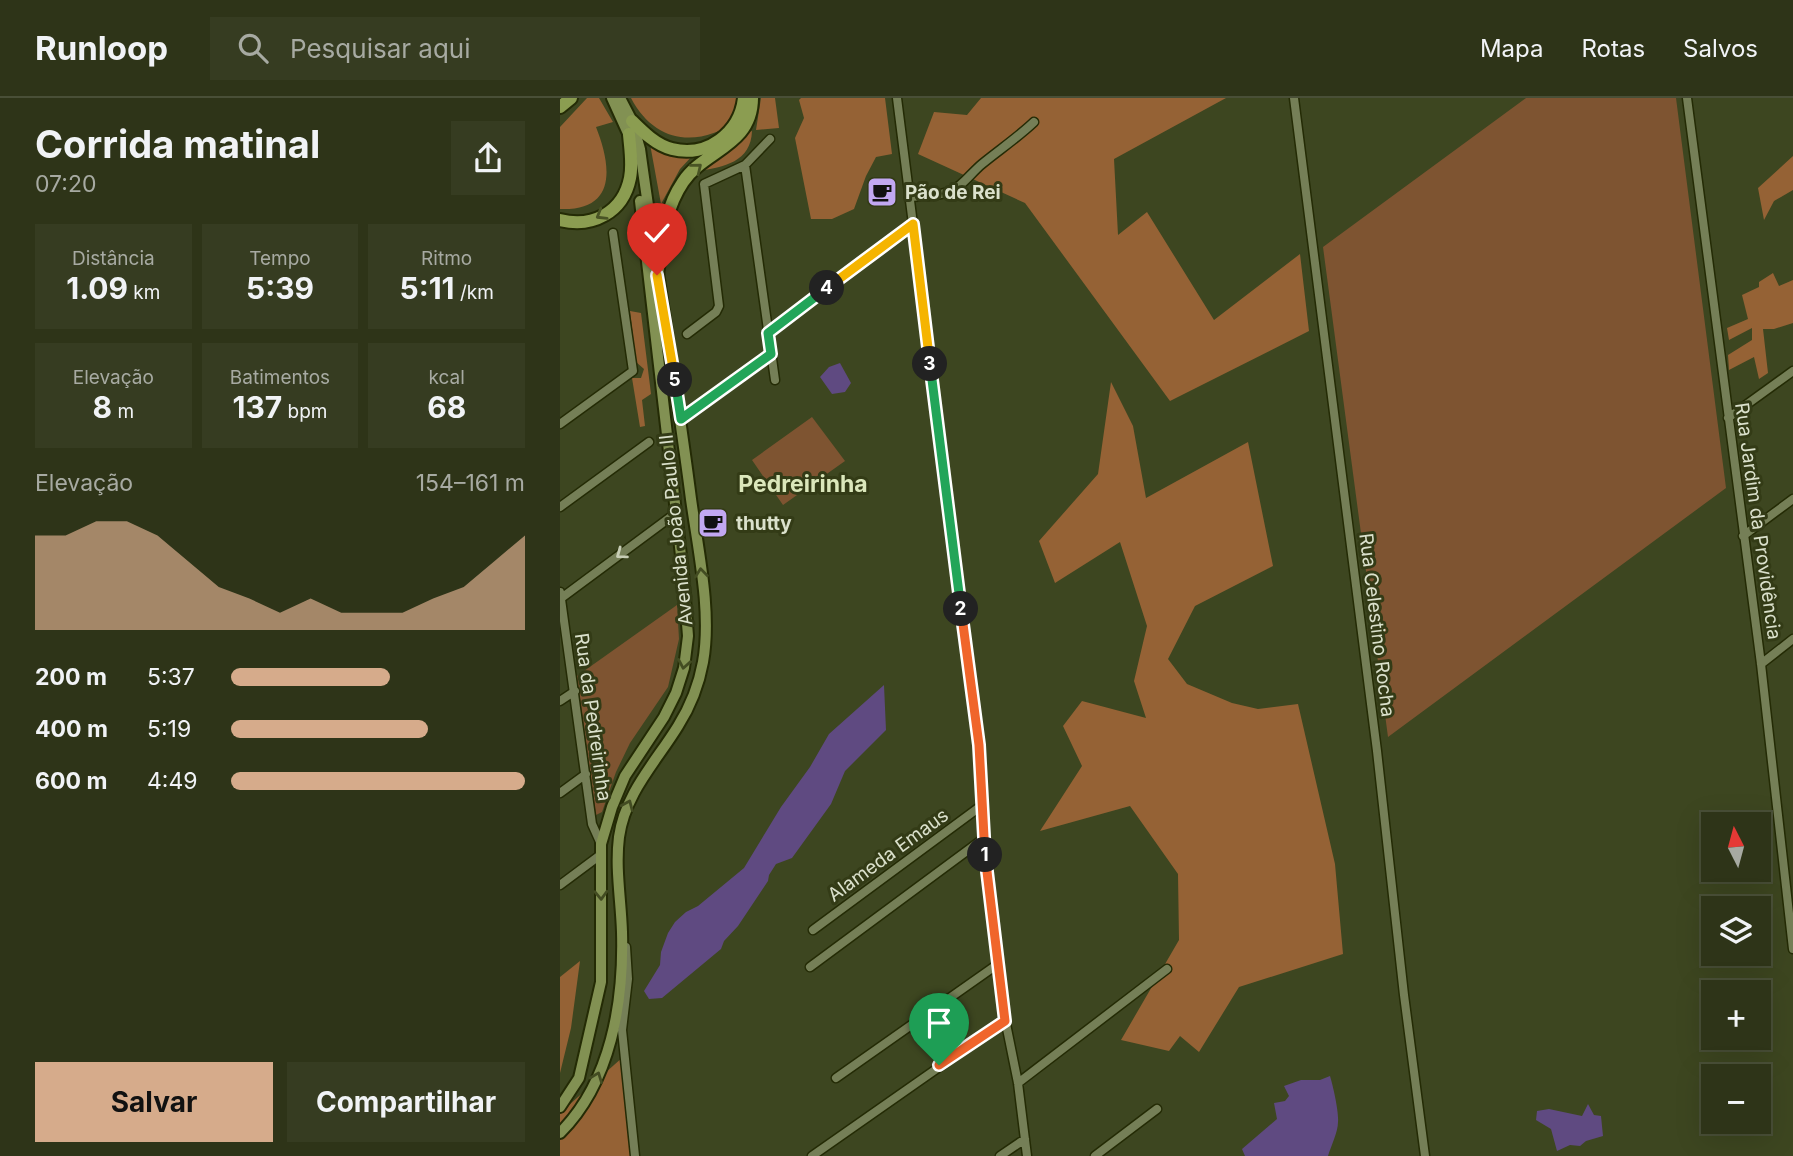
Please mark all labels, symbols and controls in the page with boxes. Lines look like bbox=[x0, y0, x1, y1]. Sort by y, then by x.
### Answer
search box bbox=[210, 17, 700, 80]
text: Runloop bbox=[35, 28, 168, 68]
icon: search bbox=[234, 29, 272, 67]
text: Pesquisar aqui bbox=[290, 33, 471, 64]
text: Mapa bbox=[1480, 34, 1544, 63]
text: Rotas bbox=[1582, 34, 1645, 63]
text: Salvos bbox=[1683, 34, 1758, 63]
text: Corrida matinal bbox=[35, 121, 320, 167]
button: share bbox=[451, 121, 525, 195]
one-way arrow bbox=[688, 164, 701, 176]
text: 07:20 bbox=[35, 170, 96, 198]
cafe icon: Pão de Rei bbox=[865, 175, 899, 209]
place label: Pão de Rei bbox=[905, 181, 1001, 204]
pin bbox=[627, 203, 687, 275]
one-way arrow bbox=[596, 207, 609, 220]
icon: check bbox=[638, 214, 676, 252]
text: Distância bbox=[72, 247, 155, 270]
text: Tempo bbox=[249, 247, 311, 270]
text: Ritmo bbox=[421, 247, 472, 270]
text: 1.09 bbox=[66, 270, 128, 306]
text: 5:39 bbox=[246, 270, 314, 306]
text: 5:11 bbox=[399, 270, 455, 306]
pin: 4 bbox=[810, 270, 844, 306]
text: 4 bbox=[820, 276, 833, 299]
text: km bbox=[128, 281, 160, 304]
text: /km bbox=[455, 281, 494, 304]
pin: 3 bbox=[912, 346, 948, 382]
text: 3 bbox=[923, 352, 936, 375]
pin: 5 bbox=[657, 362, 692, 398]
text: Elevação bbox=[73, 366, 154, 389]
text: Batimentos bbox=[230, 366, 330, 389]
text: kcal bbox=[429, 366, 465, 389]
text: 5 bbox=[668, 368, 681, 391]
text: 8 bbox=[93, 389, 112, 425]
text: 137 bbox=[232, 389, 282, 425]
text: 68 bbox=[427, 389, 466, 425]
text: m bbox=[112, 400, 134, 423]
text: bpm bbox=[282, 400, 328, 423]
street label: Rua Jardim da Providência bbox=[1730, 401, 1786, 641]
street label: Avenida João Paulo II bbox=[655, 433, 697, 627]
text: Elevação bbox=[35, 469, 133, 497]
text: 154–161 m bbox=[416, 469, 525, 497]
district label: Pedreirinha bbox=[738, 470, 868, 498]
cafe icon: thutty bbox=[696, 506, 730, 540]
place label: thutty bbox=[736, 512, 792, 535]
street label: Rua Celestino Rocha bbox=[1354, 532, 1400, 718]
one-way arrow bbox=[616, 546, 629, 558]
one-way arrow bbox=[693, 568, 708, 579]
pin: 2 bbox=[944, 592, 978, 626]
text: 2 bbox=[955, 597, 966, 620]
street label: Rua da Pedreirinha bbox=[570, 631, 616, 803]
one-way arrow bbox=[677, 658, 692, 670]
text: 200 m bbox=[35, 663, 107, 691]
text: 5:37 bbox=[147, 663, 195, 691]
text: 400 m bbox=[35, 715, 108, 743]
text: 5:19 bbox=[147, 715, 191, 743]
text: 600 m bbox=[35, 767, 107, 795]
text: 4:49 bbox=[147, 767, 198, 795]
one-way arrow bbox=[620, 800, 634, 812]
street label: Alameda Emaus bbox=[823, 803, 953, 907]
north arrow bbox=[1701, 812, 1771, 882]
map controls bbox=[1701, 812, 1771, 1134]
pin: 1 bbox=[968, 838, 1002, 872]
text: 1 bbox=[980, 843, 989, 866]
one-way arrow bbox=[593, 890, 608, 901]
button: layers bbox=[1701, 896, 1771, 966]
button: + bbox=[1701, 980, 1771, 1050]
pin bbox=[909, 993, 969, 1065]
icon: arrive bbox=[920, 1004, 958, 1042]
button: Salvar bbox=[35, 1062, 273, 1142]
button: Compartilhar bbox=[287, 1062, 525, 1142]
button: − bbox=[1701, 1064, 1771, 1134]
one-way arrow bbox=[589, 1071, 603, 1083]

